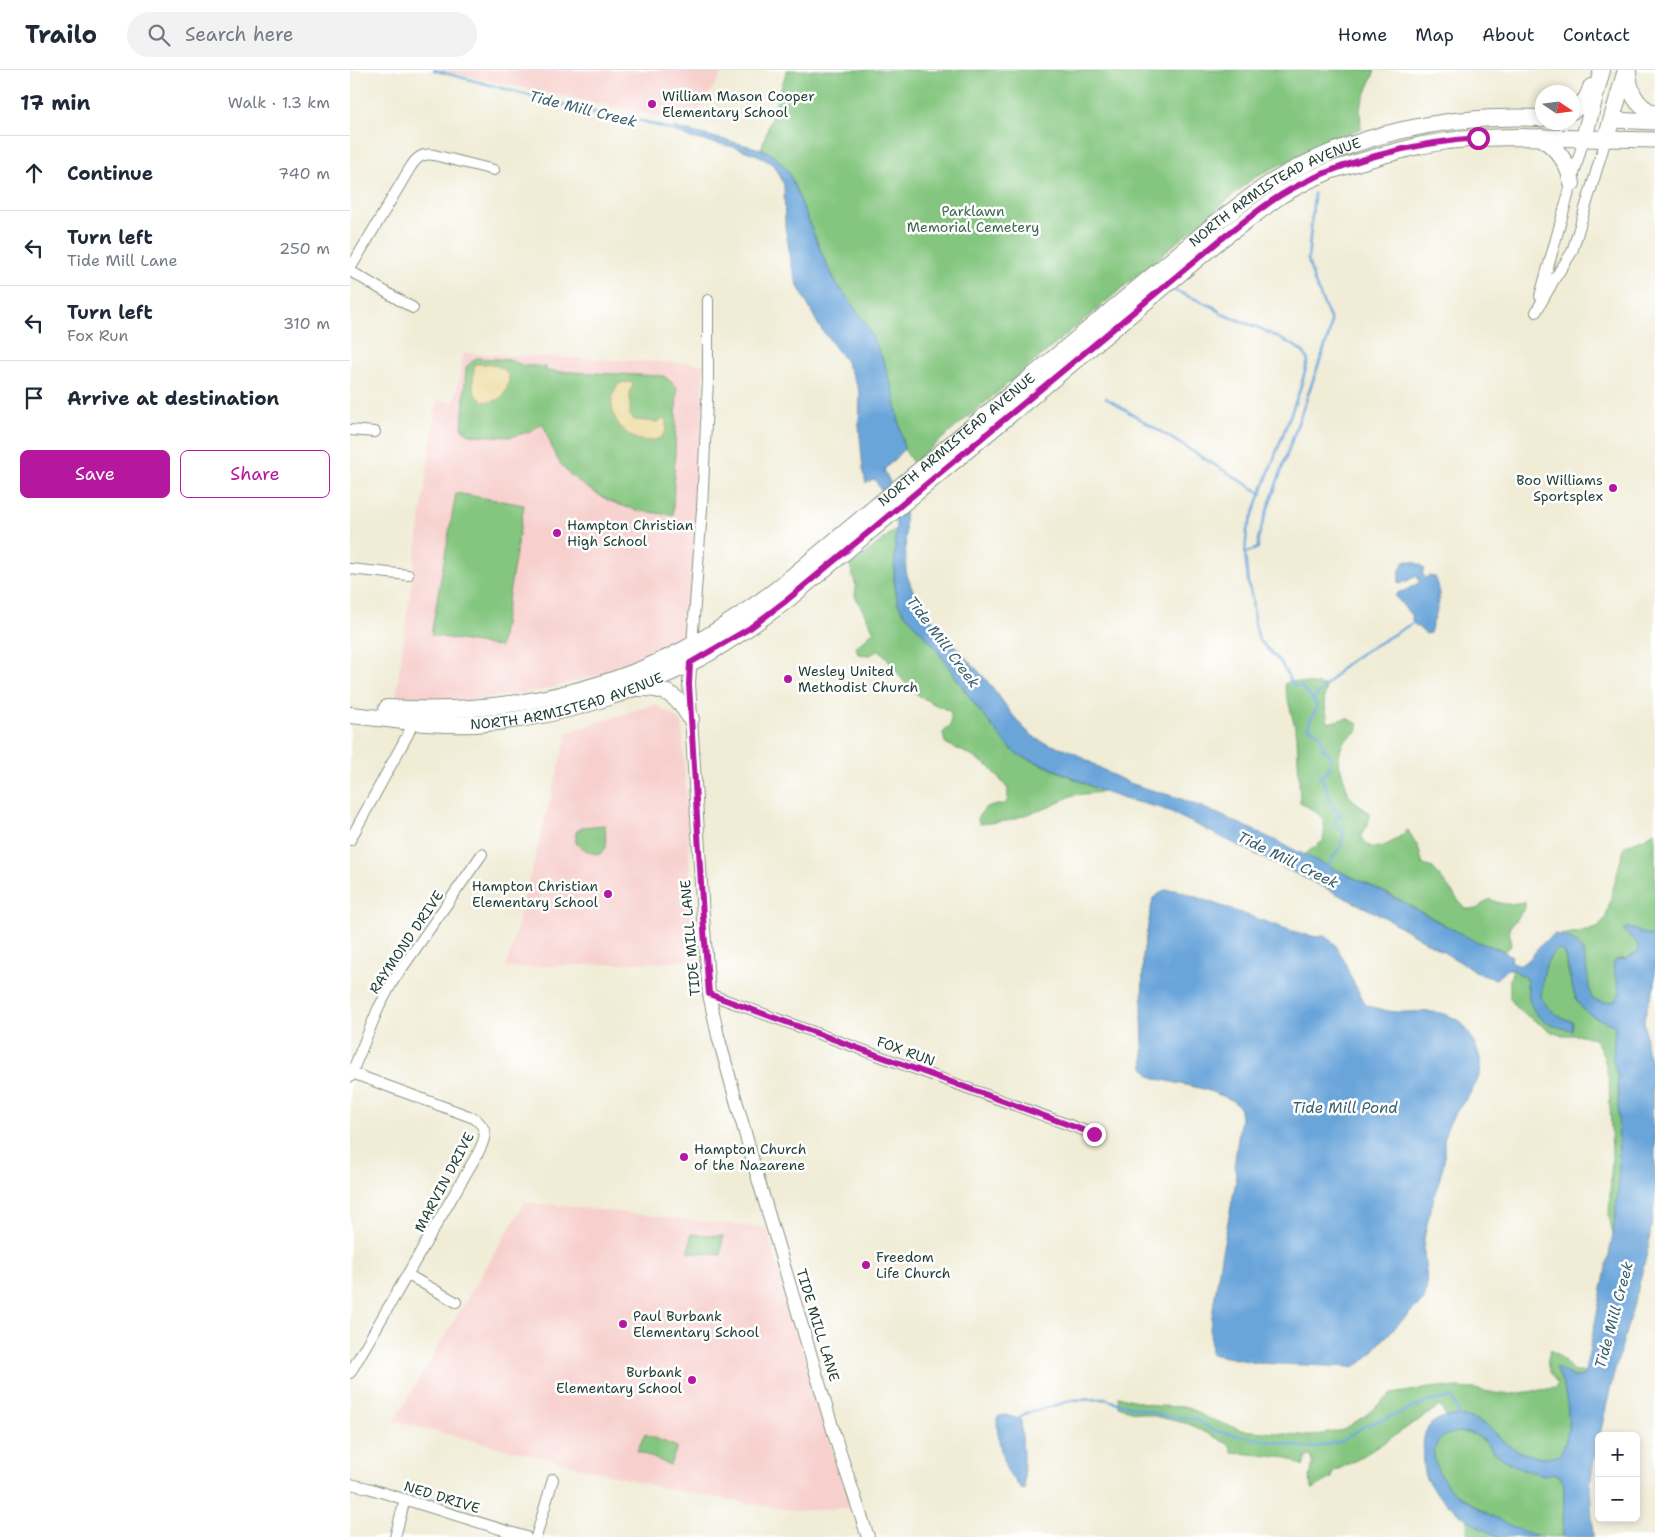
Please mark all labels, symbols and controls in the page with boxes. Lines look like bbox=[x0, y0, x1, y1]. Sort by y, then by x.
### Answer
search box bbox=[127, 12, 477, 57]
text: Trailo bbox=[25, 19, 97, 51]
icon: search bbox=[145, 21, 173, 49]
text: Search here bbox=[185, 22, 294, 47]
text: Home bbox=[1338, 23, 1387, 47]
text: Map bbox=[1415, 23, 1454, 47]
text: About bbox=[1482, 23, 1535, 47]
text: Contact bbox=[1563, 23, 1630, 47]
north arrow bbox=[1535, 85, 1580, 130]
water label: Tide Mill Creek bbox=[527, 86, 639, 132]
place label: William Mason Cooper Elementary School bbox=[662, 87, 815, 121]
text: 17 min bbox=[20, 89, 91, 117]
text: Walk · 1.3 km bbox=[228, 92, 330, 113]
marker: William Mason Cooper Elementary School bbox=[646, 98, 658, 110]
route start bbox=[1467, 127, 1490, 150]
street label: NORTH ARMISTEAD AVENUE bbox=[1185, 133, 1363, 251]
icon: ahead bbox=[20, 159, 48, 187]
text: Continue bbox=[67, 161, 153, 186]
text: 740 m bbox=[278, 163, 330, 184]
park label: Parklawn Memorial Cemetery bbox=[907, 202, 1039, 236]
text: Turn left bbox=[67, 225, 153, 250]
icon: left bbox=[20, 234, 48, 262]
text: 250 m bbox=[279, 238, 330, 259]
text: Tide Mill Lane bbox=[67, 250, 178, 271]
text: Turn left bbox=[67, 300, 153, 325]
icon: left bbox=[20, 309, 48, 337]
text: 310 m bbox=[283, 313, 330, 334]
text: Fox Run bbox=[67, 325, 128, 346]
street label: NORTH ARMISTEAD AVENUE bbox=[874, 369, 1039, 510]
icon: arrive bbox=[20, 384, 48, 412]
text: Arrive at destination bbox=[67, 386, 279, 411]
button: Save bbox=[20, 450, 170, 498]
button: Share bbox=[180, 450, 330, 498]
place label: Boo Williams Sportsplex bbox=[1516, 471, 1603, 505]
marker: Boo Williams Sportsplex bbox=[1607, 482, 1619, 494]
place label: Hampton Christian High School bbox=[567, 516, 694, 550]
marker: Hampton Christian High School bbox=[551, 527, 563, 539]
water label: Tide Mill Creek bbox=[902, 592, 984, 692]
place label: Wesley United Methodist Church bbox=[798, 662, 918, 696]
street label: NORTH ARMISTEAD AVENUE bbox=[469, 668, 666, 733]
marker: Wesley United Methodist Church bbox=[782, 673, 794, 685]
water label: Tide Mill Creek bbox=[1234, 827, 1342, 893]
place label: Hampton Christian Elementary School bbox=[472, 877, 599, 911]
street label: TIDE MILL LANE bbox=[676, 879, 704, 997]
street label: RAYMOND DRIVE bbox=[365, 887, 447, 997]
marker: Hampton Christian Elementary School bbox=[602, 888, 614, 900]
street label: FOX RUN bbox=[874, 1032, 938, 1070]
water label: Tide Mill Pond bbox=[1292, 1098, 1398, 1118]
route end bbox=[1083, 1123, 1106, 1146]
street label: MARVIN DRIVE bbox=[410, 1129, 478, 1235]
place label: Hampton Church of the Nazarene bbox=[694, 1140, 806, 1174]
marker: Hampton Church of the Nazarene bbox=[678, 1151, 690, 1163]
place label: Freedom Life Church bbox=[876, 1248, 951, 1282]
marker: Freedom Life Church bbox=[860, 1259, 872, 1271]
water label: Tide Mill Creek bbox=[1590, 1259, 1638, 1371]
street label: TIDE MILL LANE bbox=[792, 1266, 844, 1384]
place label: Paul Burbank Elementary School bbox=[633, 1307, 760, 1341]
marker: Paul Burbank Elementary School bbox=[617, 1318, 629, 1330]
place label: Burbank Elementary School bbox=[556, 1363, 683, 1397]
marker: Burbank Elementary School bbox=[686, 1374, 698, 1386]
map controls bbox=[1595, 1432, 1640, 1522]
button: + bbox=[1595, 1432, 1640, 1477]
street label: NED DRIVE bbox=[402, 1477, 482, 1517]
button: − bbox=[1595, 1477, 1640, 1522]

